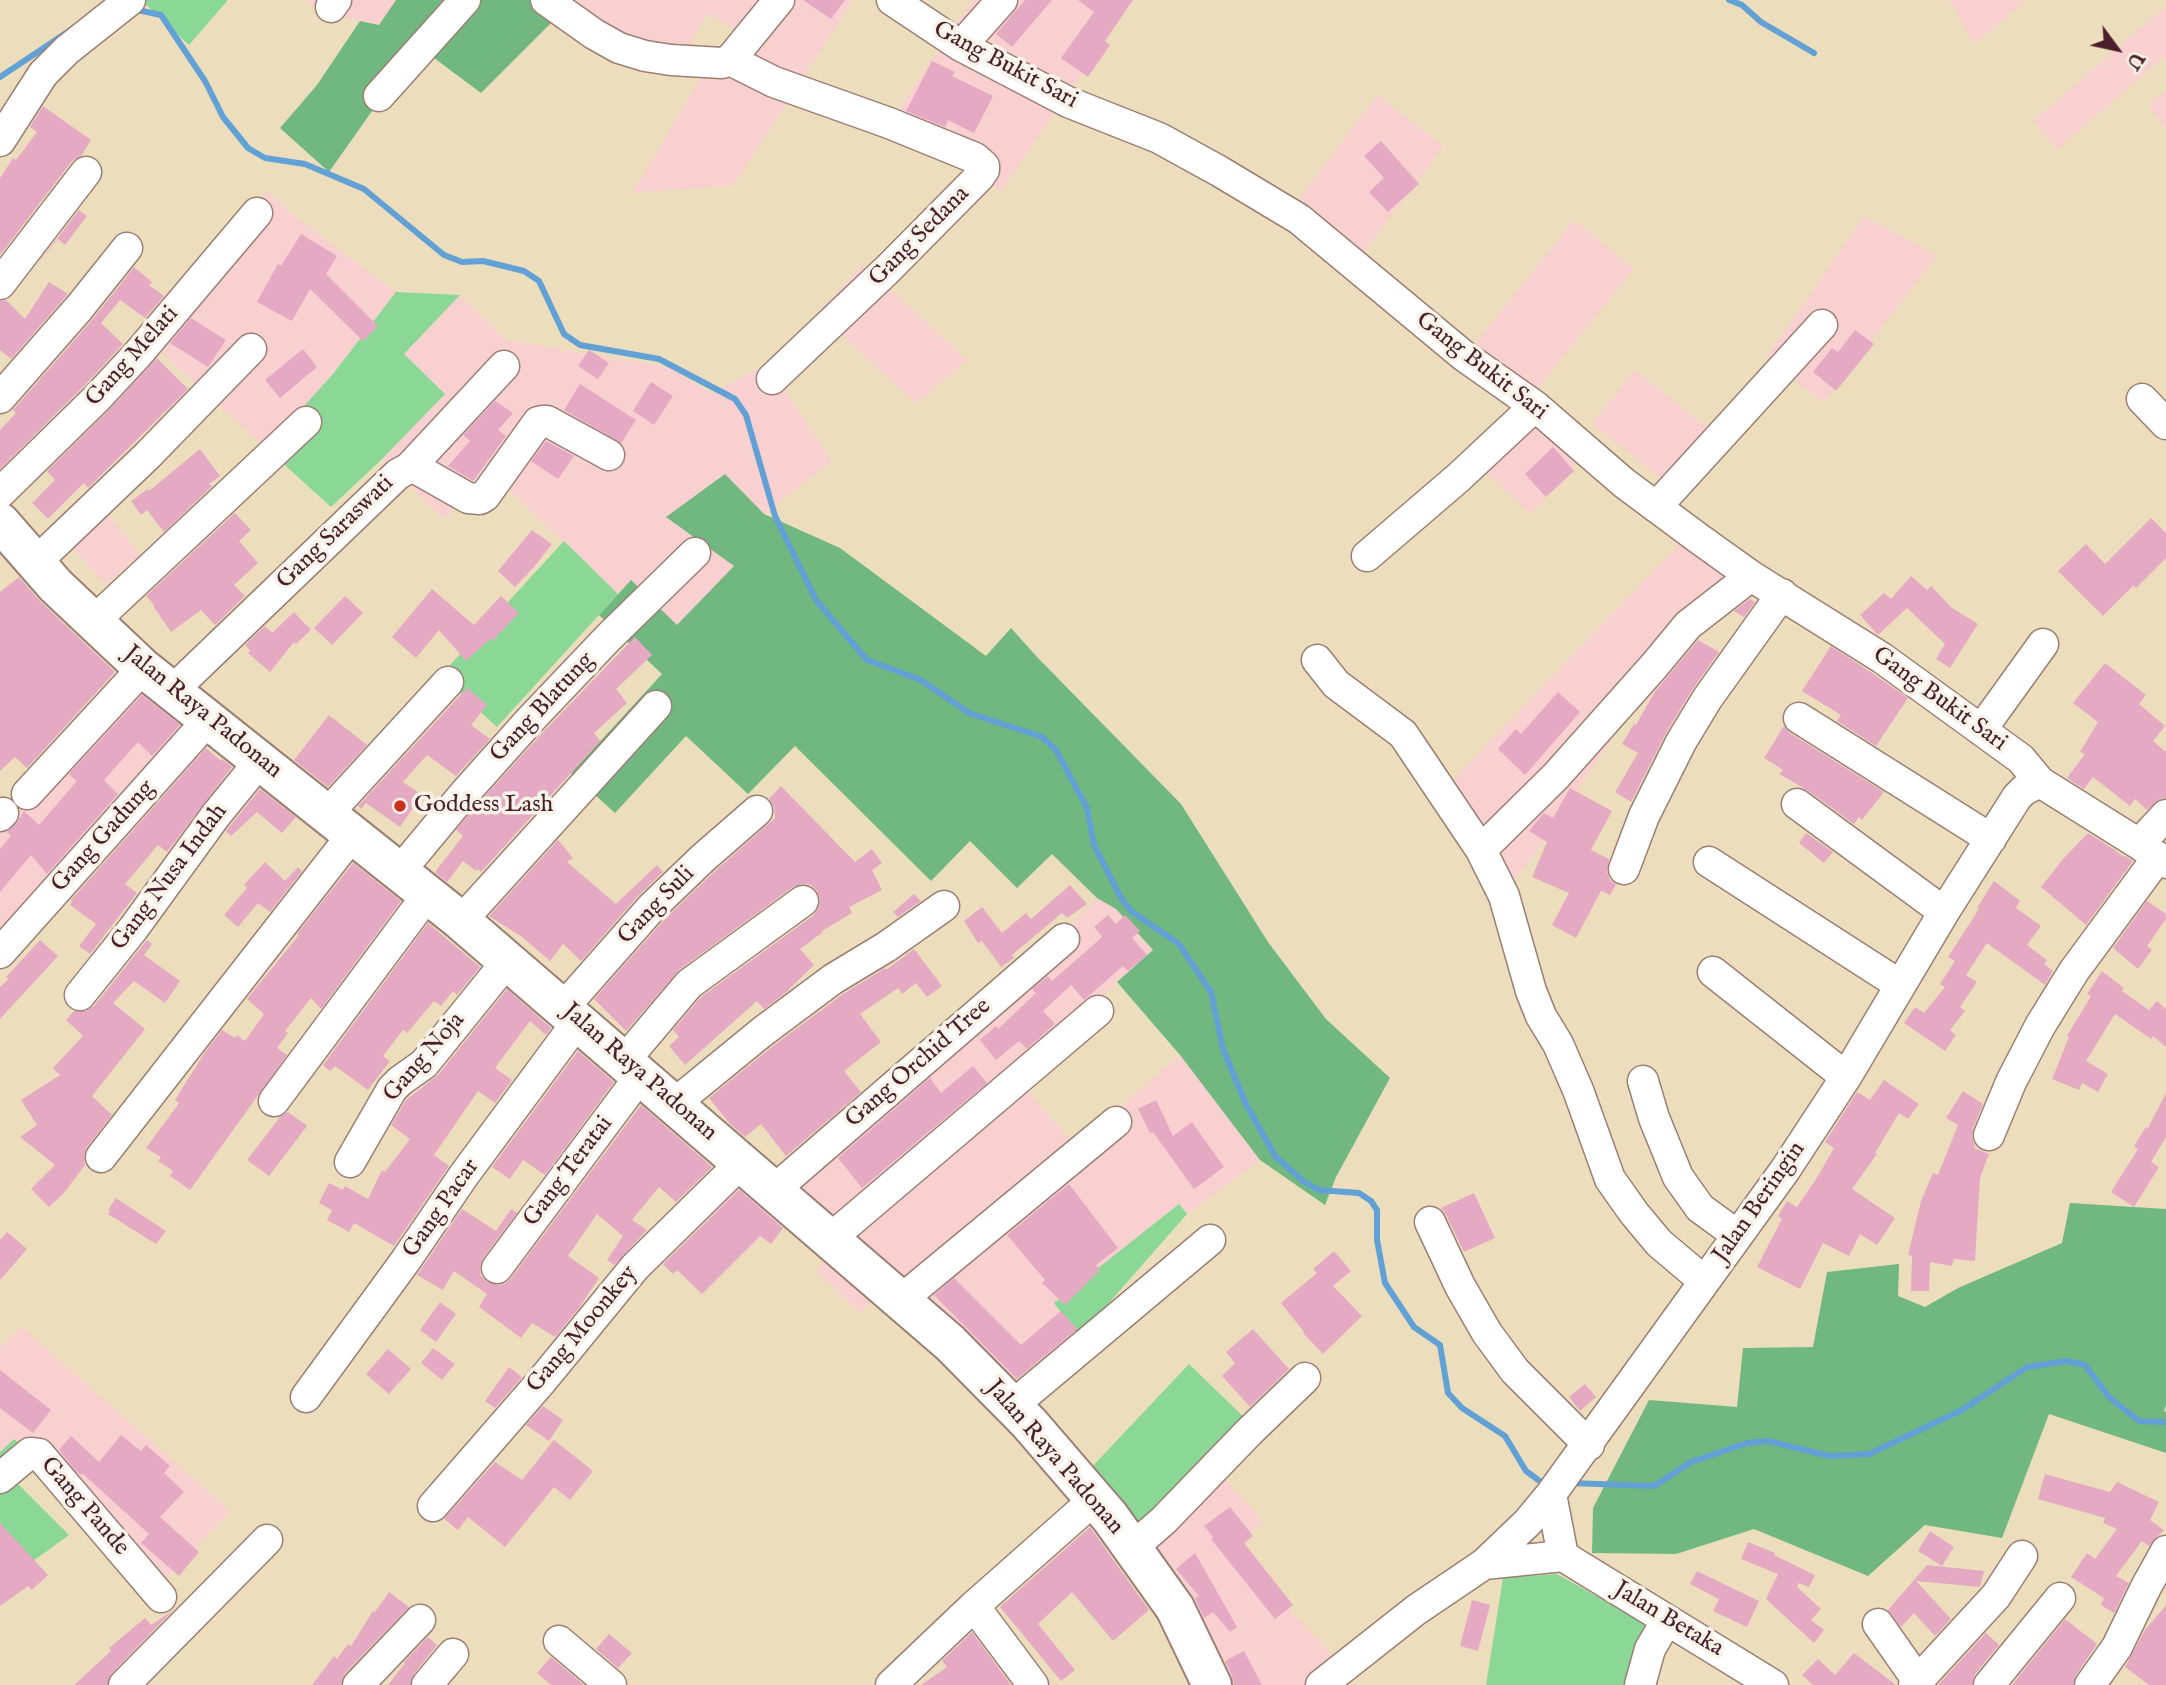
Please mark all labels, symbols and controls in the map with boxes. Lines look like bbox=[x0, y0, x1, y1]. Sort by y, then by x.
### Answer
north arrow bbox=[2082, 14, 2152, 84]
street label: Gang Bukit Sari bbox=[928, 16, 1082, 116]
text: U bbox=[2120, 47, 2149, 74]
street label: Gang Sedana bbox=[864, 181, 976, 293]
street label: Gang Melati bbox=[80, 301, 186, 413]
street label: Gang Bukit Sari bbox=[1409, 307, 1553, 427]
street label: Gang Saraswati bbox=[271, 470, 401, 596]
street label: Jalan Raya Padonan bbox=[117, 640, 287, 786]
street label: Gang Bukit Sari bbox=[1866, 642, 2012, 758]
street label: Gang Blatung bbox=[485, 647, 601, 769]
street label: Gang Gadung bbox=[46, 775, 162, 899]
place label: Goddess Lash bbox=[414, 792, 553, 820]
marker: Goddess Lash bbox=[392, 798, 408, 814]
street label: Gang Nusa Indah bbox=[105, 799, 235, 957]
street label: Gang Suli bbox=[613, 861, 701, 951]
street label: Gang Orchid Tree bbox=[840, 993, 998, 1135]
street label: Jalan Raya Padonan bbox=[556, 998, 722, 1148]
street label: Gang Noja bbox=[378, 1007, 472, 1109]
street label: Gang Teratai bbox=[518, 1111, 620, 1233]
street label: Jalan Beringin bbox=[1708, 1137, 1812, 1269]
street label: Gang Pacar bbox=[397, 1154, 487, 1264]
street label: Gang Moonkey bbox=[522, 1261, 644, 1399]
street label: Jalan Raya Padonan bbox=[979, 1375, 1129, 1541]
street label: Gang Pande bbox=[33, 1452, 135, 1562]
street label: Jalan Betaka bbox=[1608, 1576, 1728, 1664]

